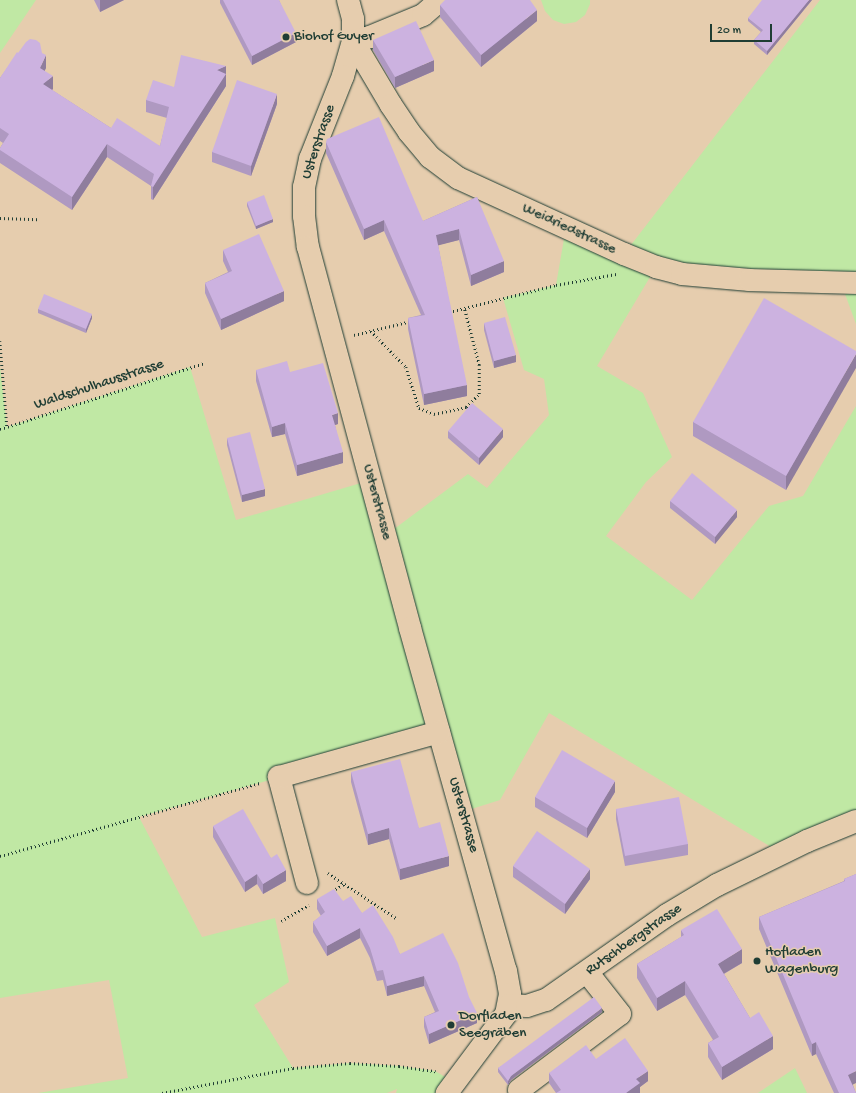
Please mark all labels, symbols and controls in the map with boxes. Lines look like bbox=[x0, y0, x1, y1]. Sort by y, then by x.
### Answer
scale bar bbox=[712, 16, 774, 42]
text: 20 m bbox=[717, 24, 741, 38]
place label: Biohof Guyer bbox=[294, 28, 374, 46]
marker: Biohof Guyer bbox=[281, 32, 291, 42]
street label: Usterstrasse bbox=[298, 102, 340, 182]
street label: Weidriedstrasse bbox=[519, 199, 619, 259]
street label: Waldschulhausstrasse bbox=[32, 356, 166, 414]
street label: Usterstrasse bbox=[358, 462, 396, 542]
street label: Usterstrasse bbox=[444, 775, 482, 855]
street label: Rutschbergstrasse bbox=[582, 900, 686, 980]
place label: Hofladen Wagenburg bbox=[765, 943, 838, 978]
marker: Hofladen Wagenburg bbox=[752, 956, 762, 966]
place label: Dorfladen Seegräben bbox=[459, 1007, 526, 1042]
marker: Dorfladen Seegräben bbox=[446, 1020, 456, 1030]

